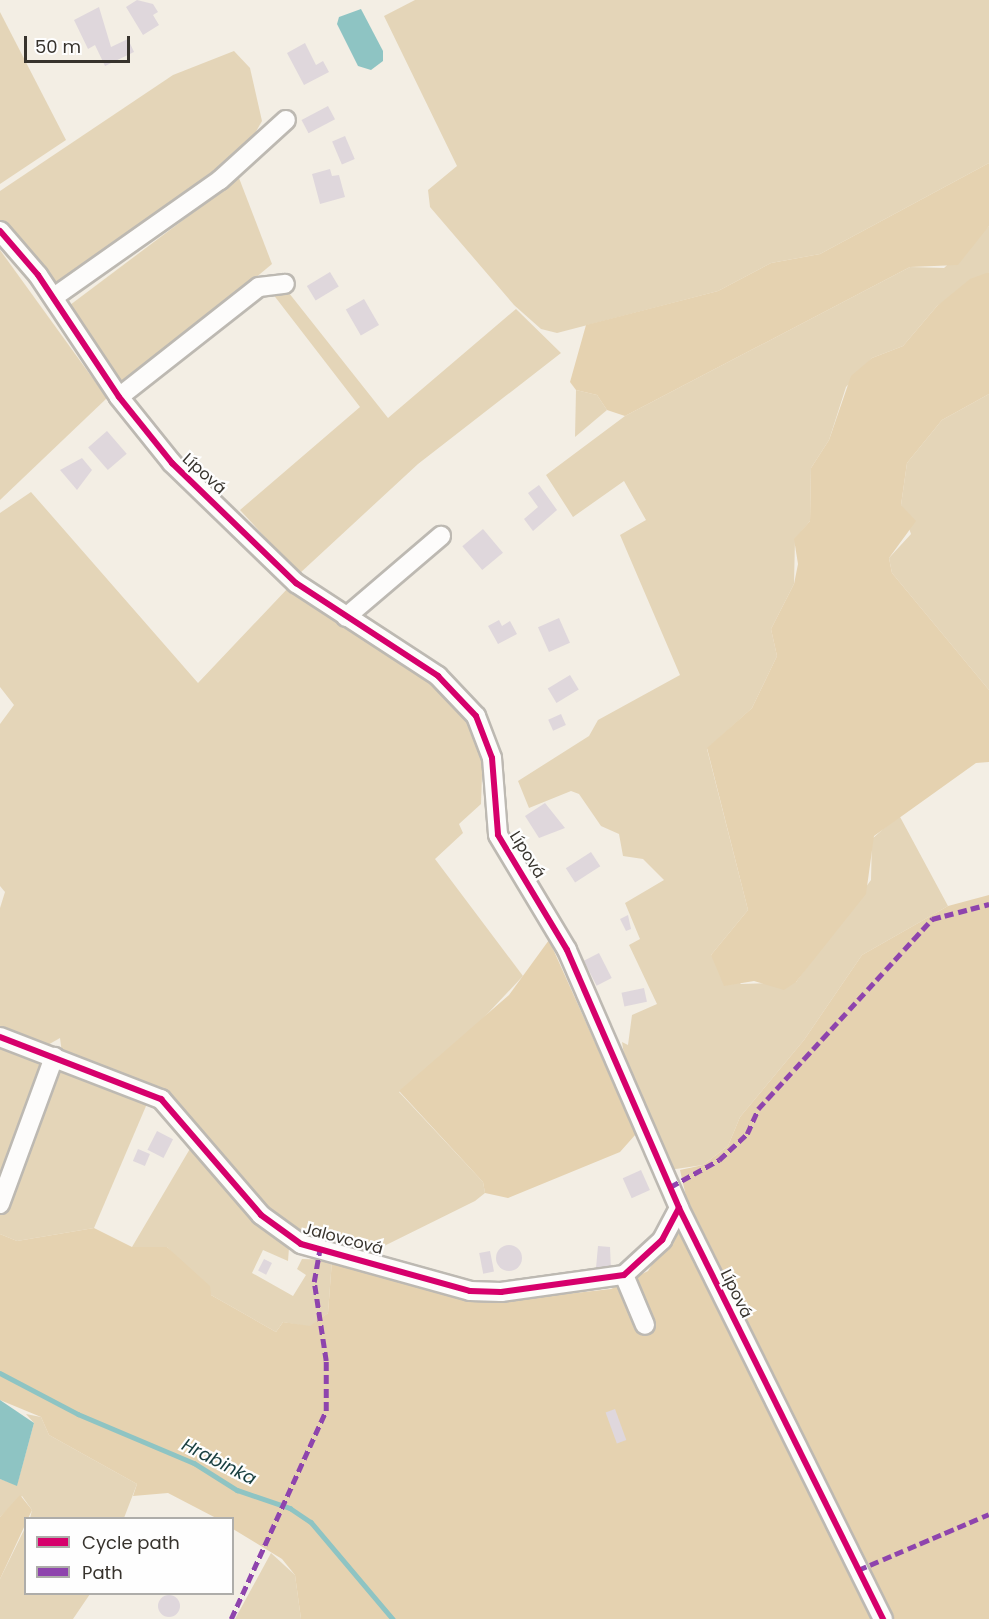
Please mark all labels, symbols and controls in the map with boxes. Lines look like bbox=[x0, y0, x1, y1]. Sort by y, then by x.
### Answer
scale bar bbox=[27, 24, 134, 62]
text: 50 m bbox=[35, 34, 81, 59]
street label: Lípová bbox=[178, 450, 230, 498]
street label: Lípová bbox=[505, 828, 549, 882]
street label: Jalovcová bbox=[301, 1219, 385, 1259]
street label: Lípová bbox=[716, 1267, 756, 1321]
water label: Hrabinka bbox=[178, 1434, 260, 1490]
legend bbox=[24, 1517, 234, 1595]
text: Cycle path bbox=[82, 1530, 180, 1555]
text: Path bbox=[82, 1560, 123, 1585]

